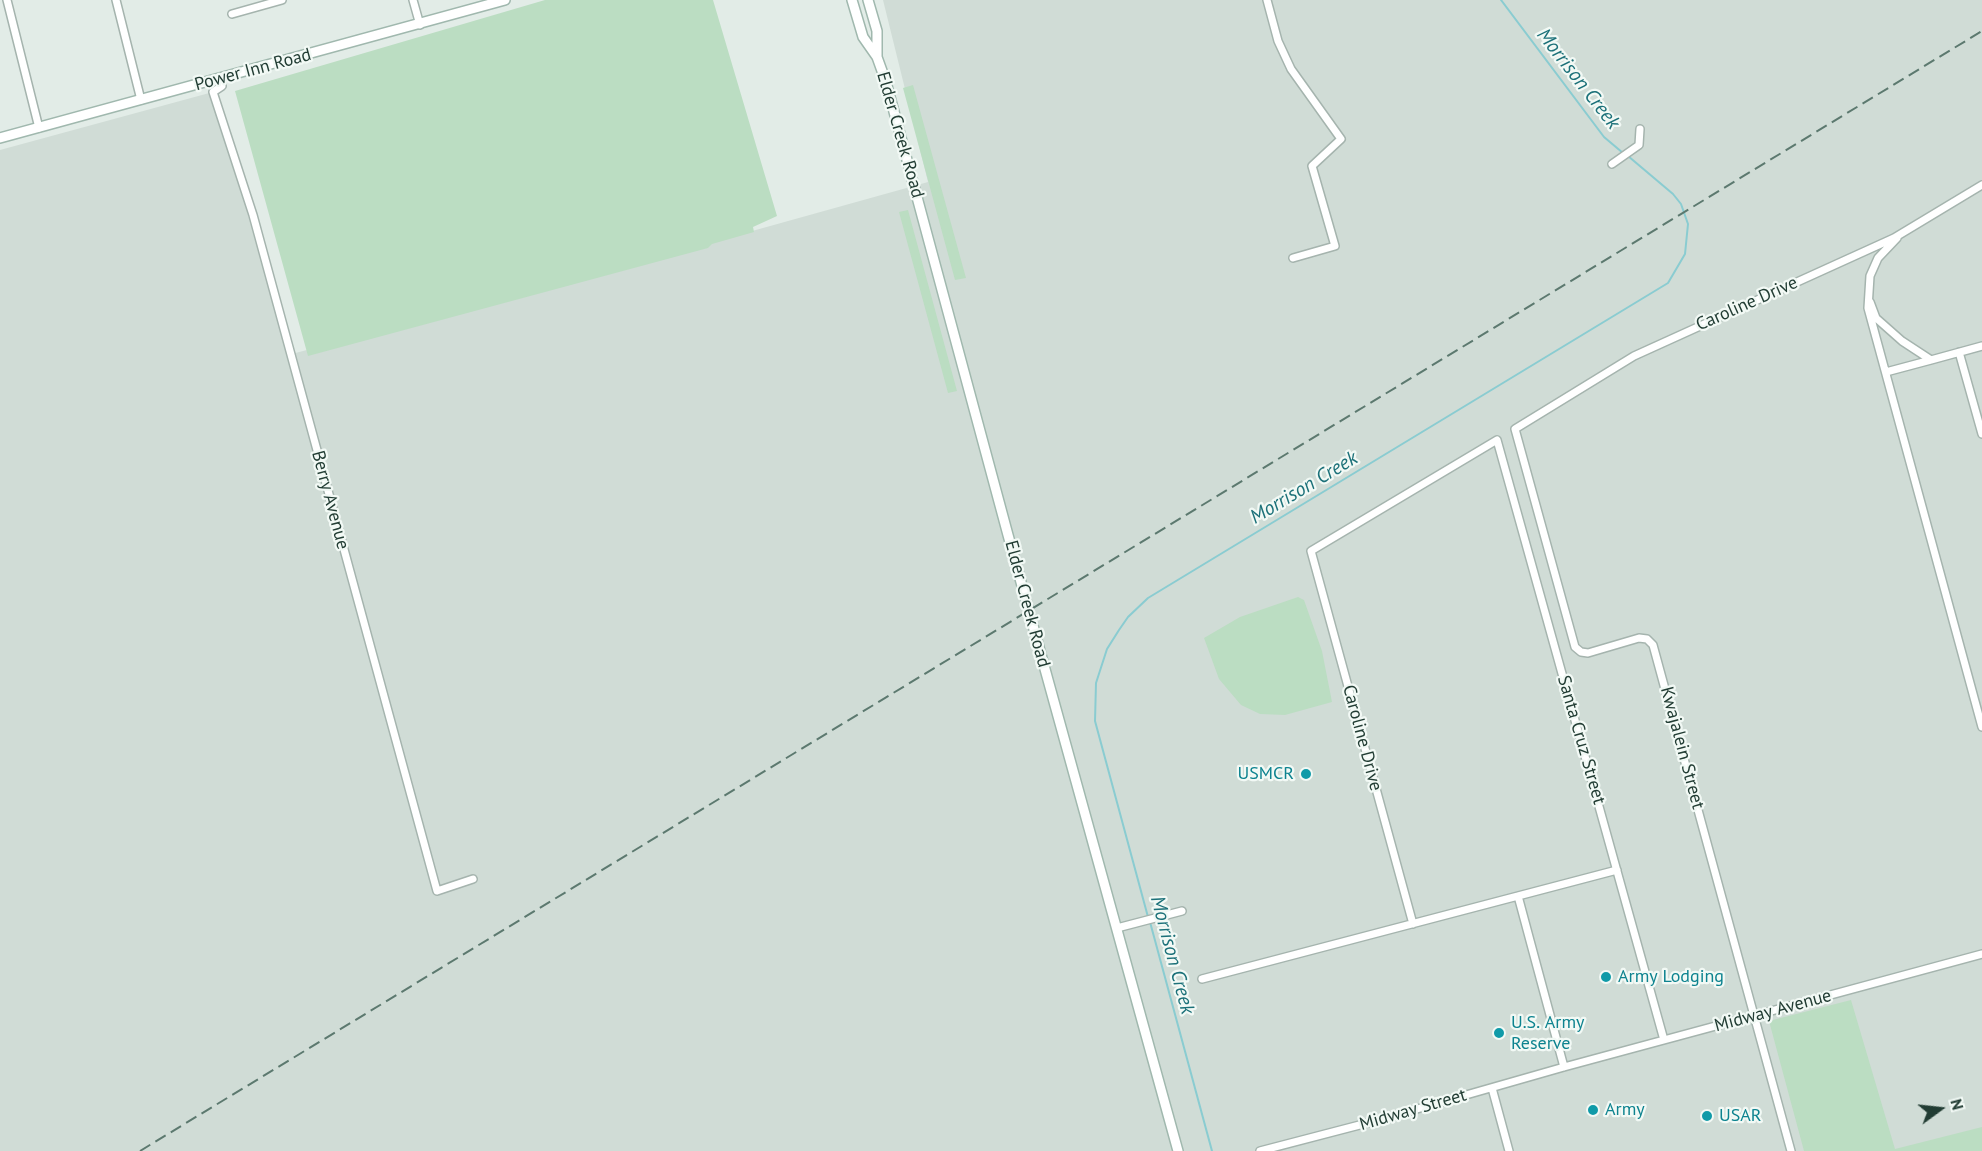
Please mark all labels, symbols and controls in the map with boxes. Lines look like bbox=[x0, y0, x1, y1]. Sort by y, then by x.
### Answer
water label: Morrison Creek bbox=[1531, 24, 1625, 134]
street label: Power Inn Road bbox=[192, 44, 314, 96]
street label: Elder Creek Road bbox=[872, 69, 928, 201]
street label: Caroline Drive bbox=[1693, 272, 1801, 336]
water label: Morrison Creek bbox=[1246, 446, 1362, 530]
street label: Berry Avenue bbox=[306, 448, 354, 552]
street label: Elder Creek Road bbox=[1000, 538, 1054, 670]
street label: Santa Cruz Street bbox=[1552, 673, 1610, 807]
street label: Caroline Drive bbox=[1337, 683, 1387, 793]
street label: Kwajalein Street bbox=[1655, 684, 1709, 812]
place label: USMCR bbox=[1237, 763, 1294, 785]
marker: USMCR bbox=[1299, 767, 1313, 781]
water label: Morrison Creek bbox=[1145, 893, 1199, 1017]
place label: Army Lodging bbox=[1618, 966, 1724, 988]
marker: Army Lodging bbox=[1599, 970, 1613, 984]
street label: Midway Avenue bbox=[1712, 985, 1834, 1037]
place label: U.S. Army Reserve bbox=[1511, 1012, 1584, 1054]
marker: U.S. Army Reserve bbox=[1492, 1026, 1506, 1040]
north arrow bbox=[1910, 1079, 1970, 1139]
street label: Midway Street bbox=[1357, 1084, 1469, 1136]
text: N bbox=[1946, 1097, 1968, 1112]
place label: Army bbox=[1605, 1099, 1645, 1121]
marker: Army bbox=[1586, 1103, 1600, 1117]
place label: USAR bbox=[1719, 1105, 1762, 1127]
marker: USAR bbox=[1700, 1109, 1714, 1123]

